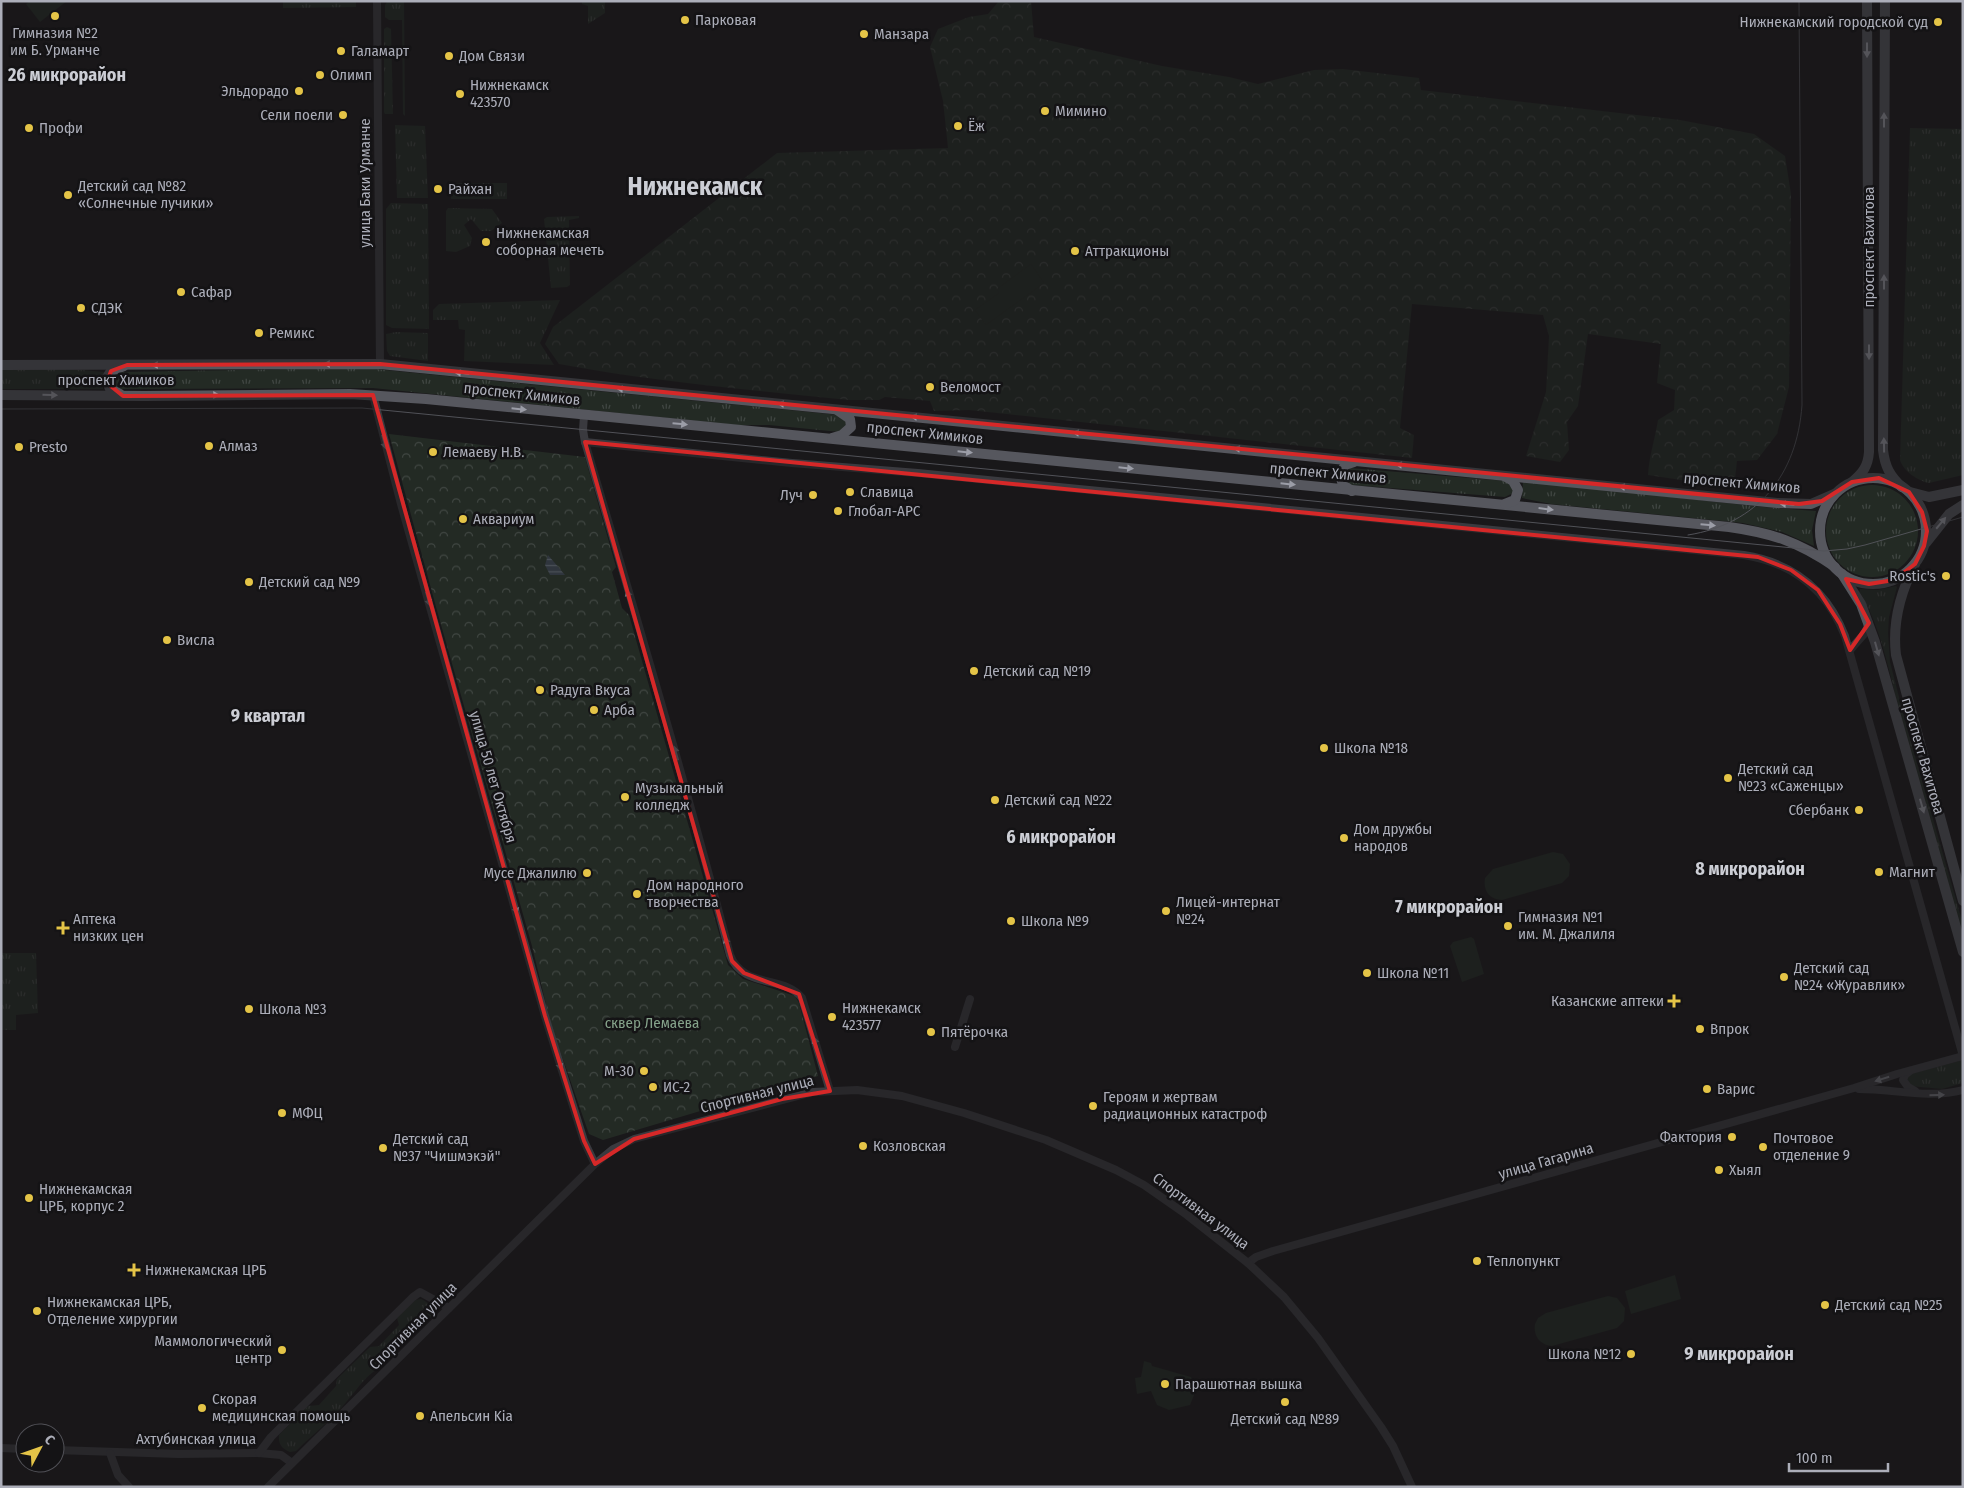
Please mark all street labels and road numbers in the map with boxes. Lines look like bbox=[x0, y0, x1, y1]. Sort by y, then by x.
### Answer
street label: улица Баки Урманче bbox=[356, 118, 374, 248]
street label: проспект Вахитова bbox=[1860, 187, 1878, 307]
street label: проспект Химиков bbox=[57, 371, 175, 389]
street label: проспект Химиков bbox=[463, 379, 581, 409]
street label: проспект Химиков bbox=[866, 418, 984, 448]
street label: проспект Химиков bbox=[1269, 459, 1387, 487]
street label: проспект Химиков bbox=[1683, 469, 1801, 497]
street label: проспект Вахитова bbox=[1898, 695, 1948, 817]
street label: улица 50 лет Октября bbox=[466, 709, 520, 845]
street label: Спортивная улица bbox=[698, 1071, 816, 1117]
street label: улица Гагарина bbox=[1496, 1139, 1596, 1183]
street label: Спортивная улица bbox=[1149, 1169, 1253, 1253]
street label: Спортивная улица bbox=[365, 1278, 461, 1374]
street label: Ахтубинская улица bbox=[136, 1430, 256, 1448]

